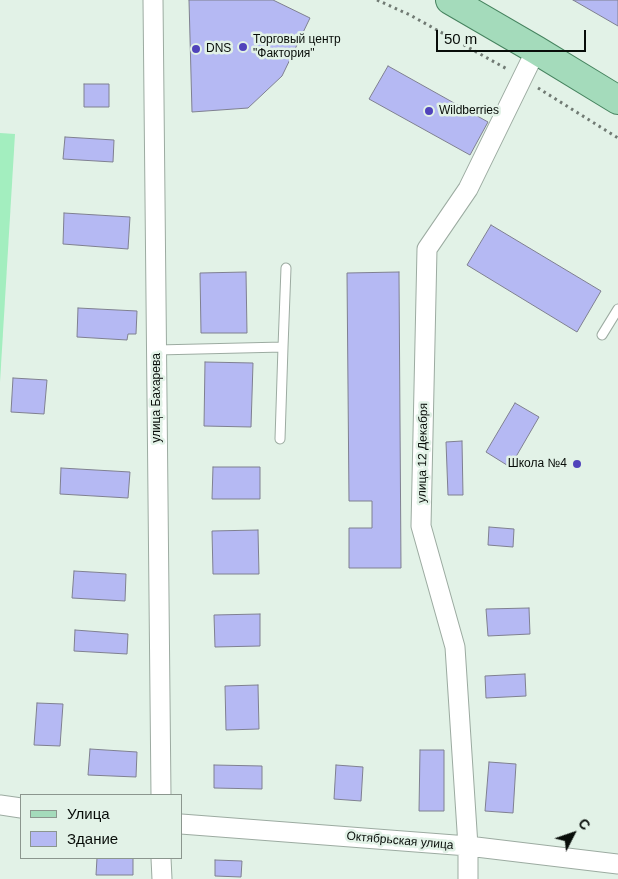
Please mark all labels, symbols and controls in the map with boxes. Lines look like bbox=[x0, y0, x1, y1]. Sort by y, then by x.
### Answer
scale bar bbox=[438, 20, 588, 52]
text: 50 m bbox=[444, 30, 477, 47]
place label: Торговый центр "Фактория" bbox=[253, 33, 341, 61]
marker: Торговый центр "Фактория" bbox=[237, 41, 249, 53]
place label: DNS bbox=[206, 42, 231, 56]
marker: DNS bbox=[190, 43, 202, 55]
place label: Wildberries bbox=[439, 104, 499, 118]
marker: Wildberries bbox=[423, 105, 435, 117]
street label: улица Бахарева bbox=[150, 353, 164, 443]
street label: улица 12 Декабря bbox=[415, 403, 431, 503]
place label: Школа №4 bbox=[508, 457, 567, 471]
marker: Школа №4 bbox=[571, 458, 583, 470]
legend bbox=[20, 794, 182, 859]
text: Улица bbox=[67, 805, 110, 822]
north arrow bbox=[548, 809, 598, 859]
text: С bbox=[575, 815, 594, 833]
street label: Октябрьская улица bbox=[346, 829, 454, 853]
text: Здание bbox=[67, 830, 118, 847]

